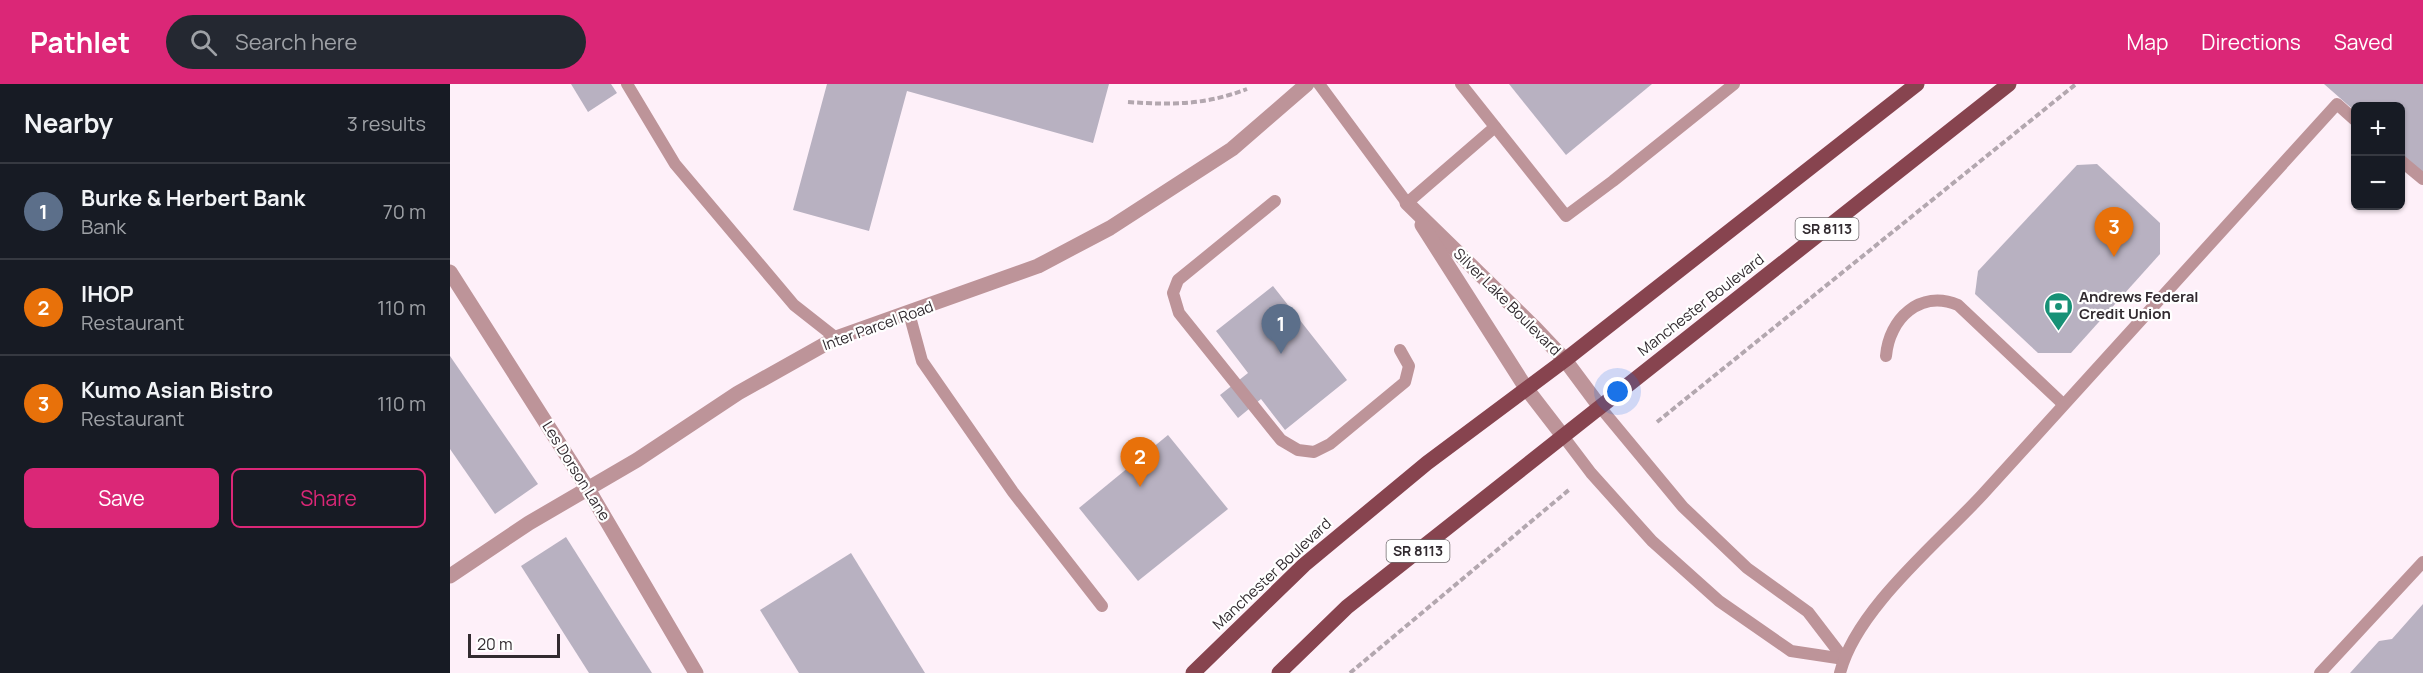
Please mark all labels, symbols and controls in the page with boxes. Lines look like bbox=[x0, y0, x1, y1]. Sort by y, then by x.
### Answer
search box bbox=[166, 15, 586, 69]
text: Pathlet bbox=[30, 23, 130, 61]
icon: search bbox=[187, 26, 220, 59]
text: Search here bbox=[235, 27, 357, 57]
text: Map bbox=[2127, 28, 2168, 56]
text: Directions bbox=[2201, 28, 2301, 56]
text: Saved bbox=[2334, 28, 2393, 56]
map controls bbox=[2351, 102, 2405, 210]
button: + bbox=[2351, 102, 2405, 156]
text: Nearby bbox=[24, 105, 113, 141]
text: 3 results bbox=[347, 110, 426, 137]
button: − bbox=[2351, 156, 2405, 210]
text: Burke & Herbert Bank bbox=[81, 183, 305, 213]
text: 1 bbox=[39, 198, 48, 225]
text: 70 m bbox=[383, 198, 426, 225]
pin: 3 bbox=[2094, 208, 2134, 257]
text: Bank bbox=[81, 213, 126, 240]
road number: SR 8113 bbox=[1796, 218, 1858, 240]
street label: Silver Lake Boulevard bbox=[1449, 243, 1566, 360]
street label: Manchester Boulevard bbox=[1633, 249, 1768, 361]
text: IHOP bbox=[81, 279, 134, 309]
place label: Andrews Federal Credit Union bbox=[2079, 286, 2199, 324]
bank icon: Andrews Federal Credit Union bbox=[2042, 290, 2074, 332]
text: 2 bbox=[38, 294, 49, 321]
text: 110 m bbox=[377, 294, 426, 321]
street label: Inter Parcel Road bbox=[820, 296, 936, 355]
pin: 1 bbox=[1262, 304, 1300, 354]
text: Restaurant bbox=[81, 309, 185, 336]
text: Kumo Asian Bistro bbox=[81, 375, 273, 405]
your location bbox=[1603, 377, 1632, 406]
text: 3 bbox=[38, 390, 49, 417]
text: 110 m bbox=[377, 390, 426, 417]
text: Restaurant bbox=[81, 405, 185, 432]
street label: Les Dorson Lane bbox=[537, 417, 616, 525]
pin: 2 bbox=[1120, 438, 1160, 487]
button: Save bbox=[24, 468, 219, 528]
button: Share bbox=[231, 468, 426, 528]
street label: Manchester Boulevard bbox=[1208, 513, 1336, 634]
road number: SR 8113 bbox=[1386, 540, 1450, 562]
scale bar bbox=[468, 631, 560, 658]
text: 20 m bbox=[477, 633, 513, 655]

